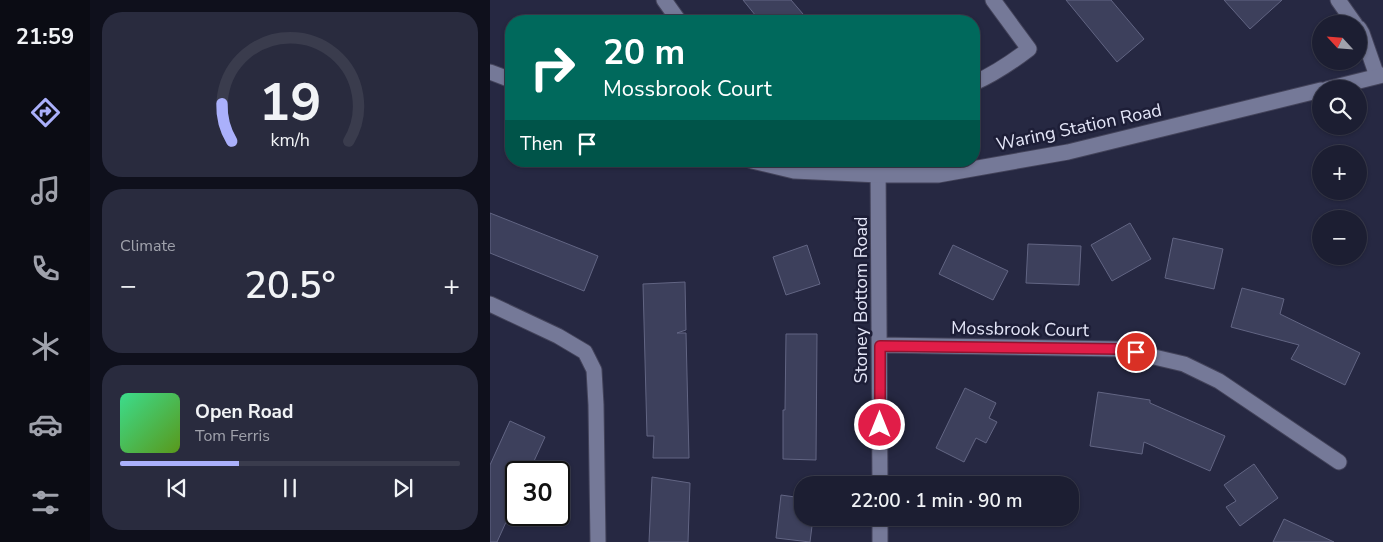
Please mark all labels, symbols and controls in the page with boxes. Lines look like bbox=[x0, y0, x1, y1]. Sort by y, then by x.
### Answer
north arrow bbox=[1312, 15, 1368, 70]
map controls bbox=[1312, 15, 1367, 265]
text: 21:59 bbox=[16, 22, 74, 52]
text: 20 m bbox=[603, 29, 685, 76]
icon: right bbox=[520, 35, 585, 100]
text: 19 bbox=[259, 67, 321, 138]
text: Mossbrook Court bbox=[603, 74, 772, 104]
button: search bbox=[1312, 80, 1367, 135]
icon: directions bbox=[28, 95, 63, 130]
street label: Waring Station Road bbox=[994, 98, 1164, 156]
text: km/h bbox=[270, 128, 310, 152]
icon: arrive bbox=[573, 130, 601, 158]
text: Then bbox=[520, 131, 563, 157]
button: + bbox=[1312, 145, 1367, 200]
icon: music bbox=[28, 173, 63, 208]
button: − bbox=[1312, 210, 1367, 265]
street label: Stoney Bottom Road bbox=[849, 216, 873, 384]
text: Climate bbox=[120, 235, 175, 257]
icon: phone bbox=[28, 251, 63, 286]
text: 20.5° bbox=[244, 260, 336, 311]
text: − bbox=[120, 267, 137, 305]
text: + bbox=[443, 267, 460, 305]
street label: Mossbrook Court bbox=[951, 316, 1090, 342]
icon: climate bbox=[28, 329, 63, 364]
pin bbox=[1115, 331, 1157, 373]
icon: arrive bbox=[1122, 338, 1150, 366]
position arrow bbox=[853, 398, 905, 450]
text: Open Road bbox=[195, 399, 293, 425]
icon: car bbox=[28, 407, 63, 442]
text: Tom Ferris bbox=[195, 425, 270, 447]
speed limit sign: 30 bbox=[505, 461, 570, 526]
icon: previous bbox=[163, 474, 191, 502]
icon: pause bbox=[276, 474, 304, 502]
icon: next bbox=[389, 474, 417, 502]
icon: filters bbox=[28, 485, 63, 520]
text: 22:00 · 1 min · 90 m bbox=[851, 488, 1022, 514]

